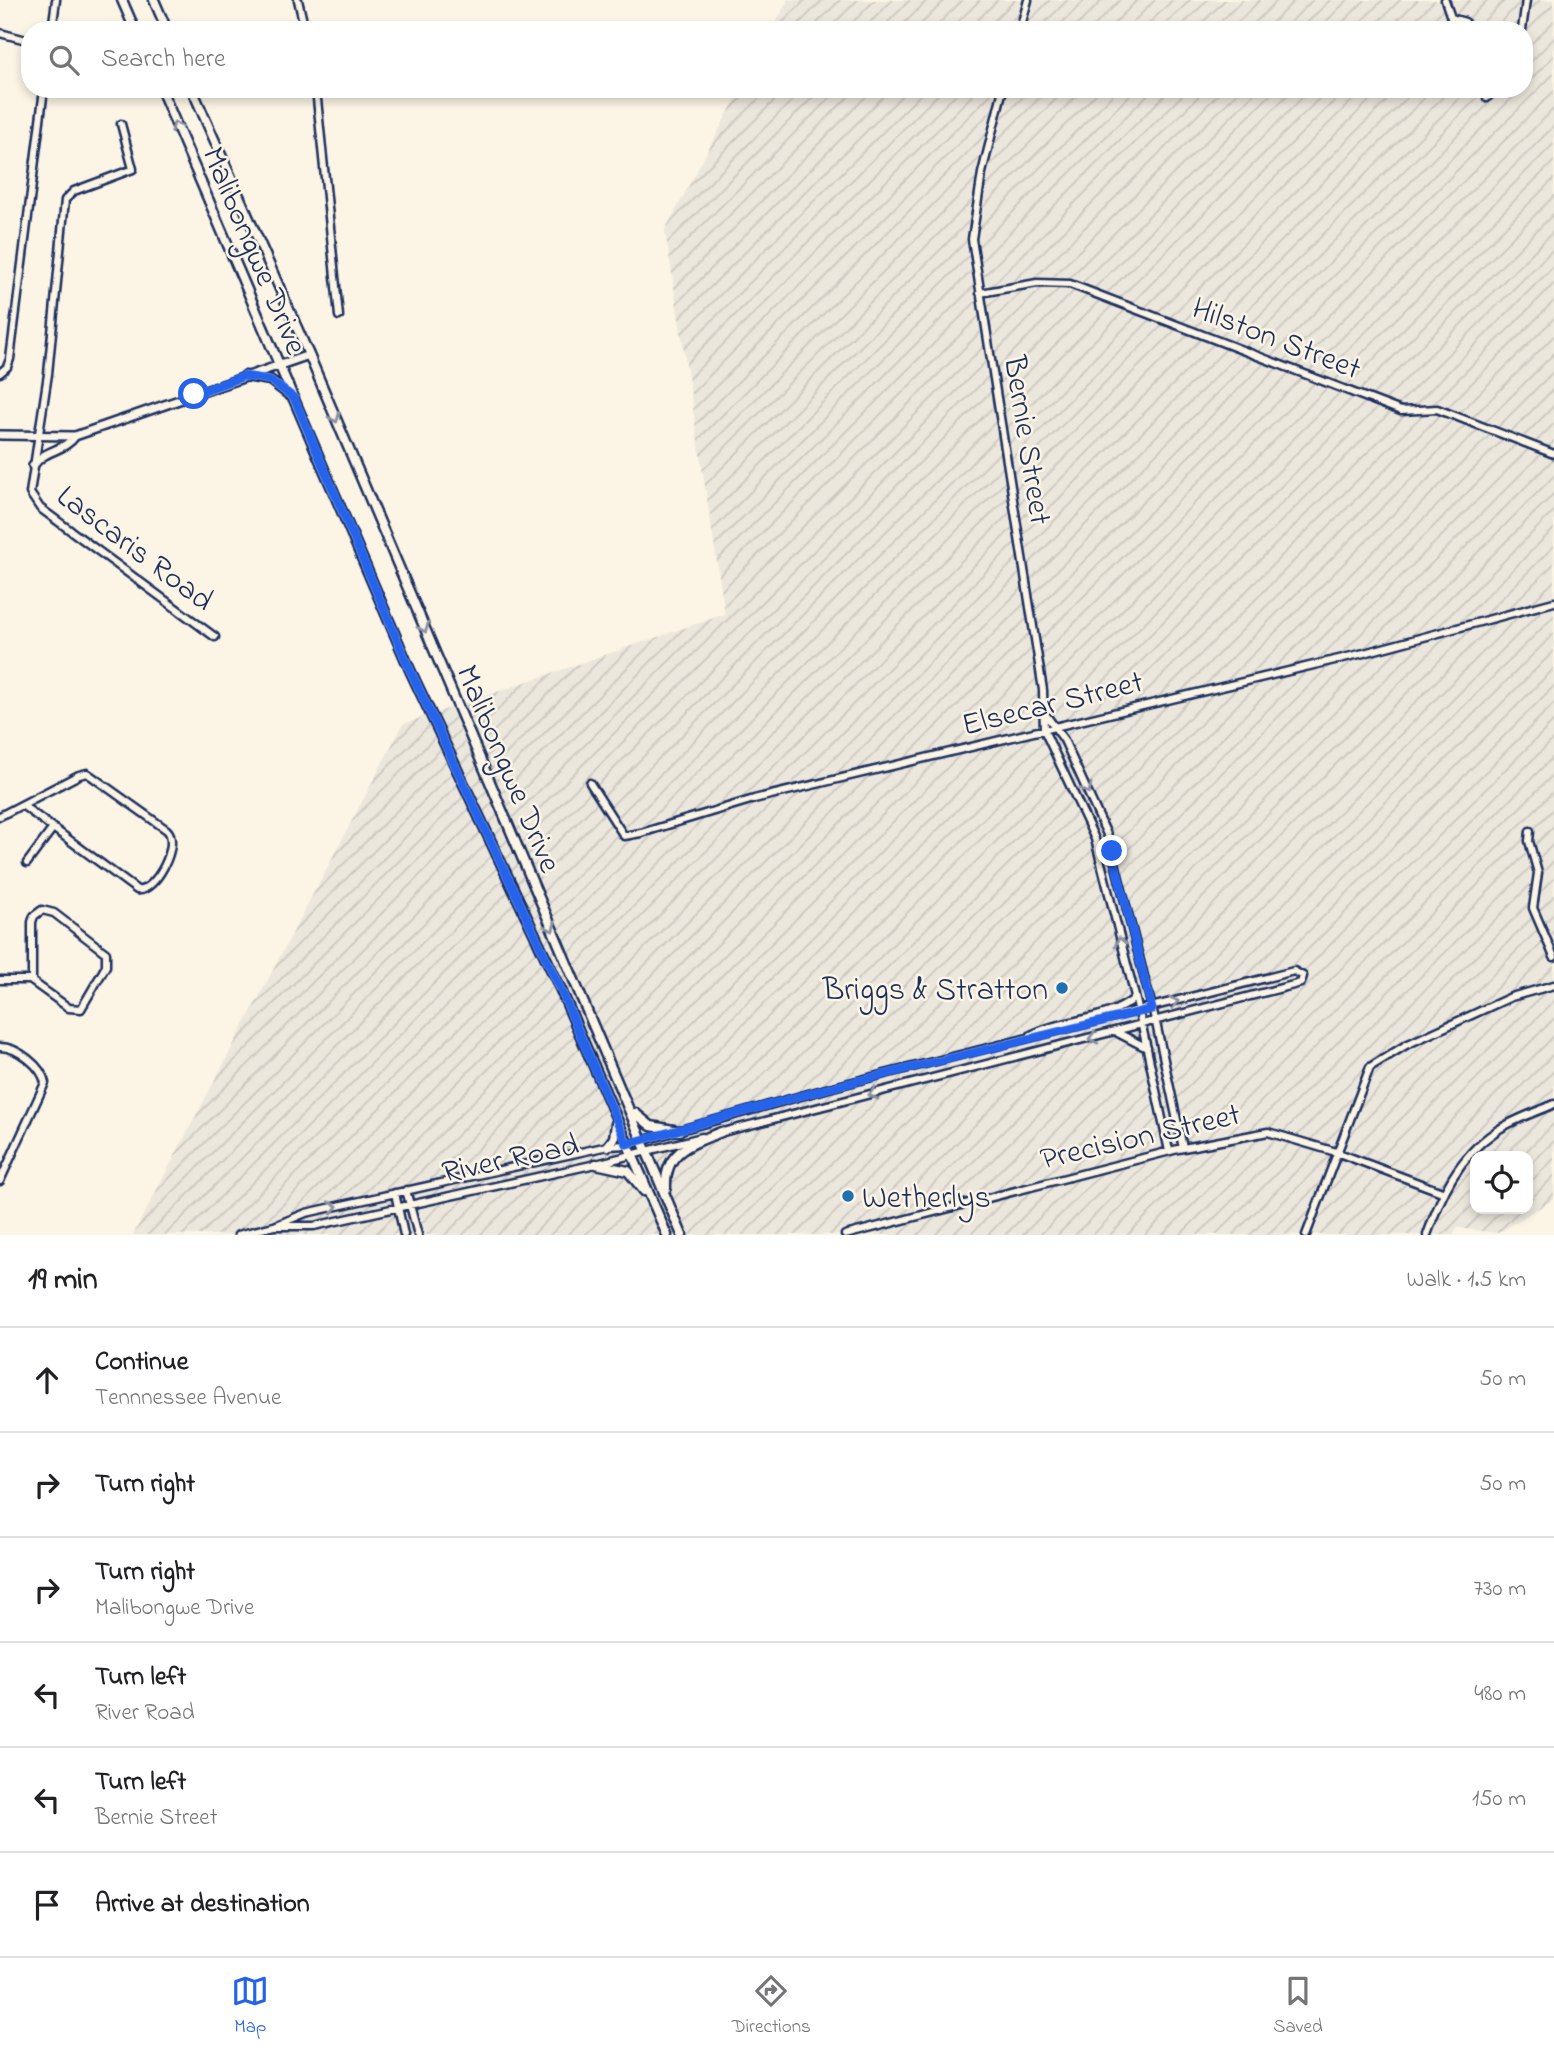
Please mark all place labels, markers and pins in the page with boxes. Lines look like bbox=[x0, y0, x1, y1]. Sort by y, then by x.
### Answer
place label: Briggs & Stratton bbox=[822, 968, 1048, 1015]
marker: Briggs & Stratton bbox=[1054, 980, 1070, 996]
place label: Wetherlys bbox=[862, 1176, 991, 1223]
marker: Wetherlys bbox=[840, 1188, 856, 1204]

